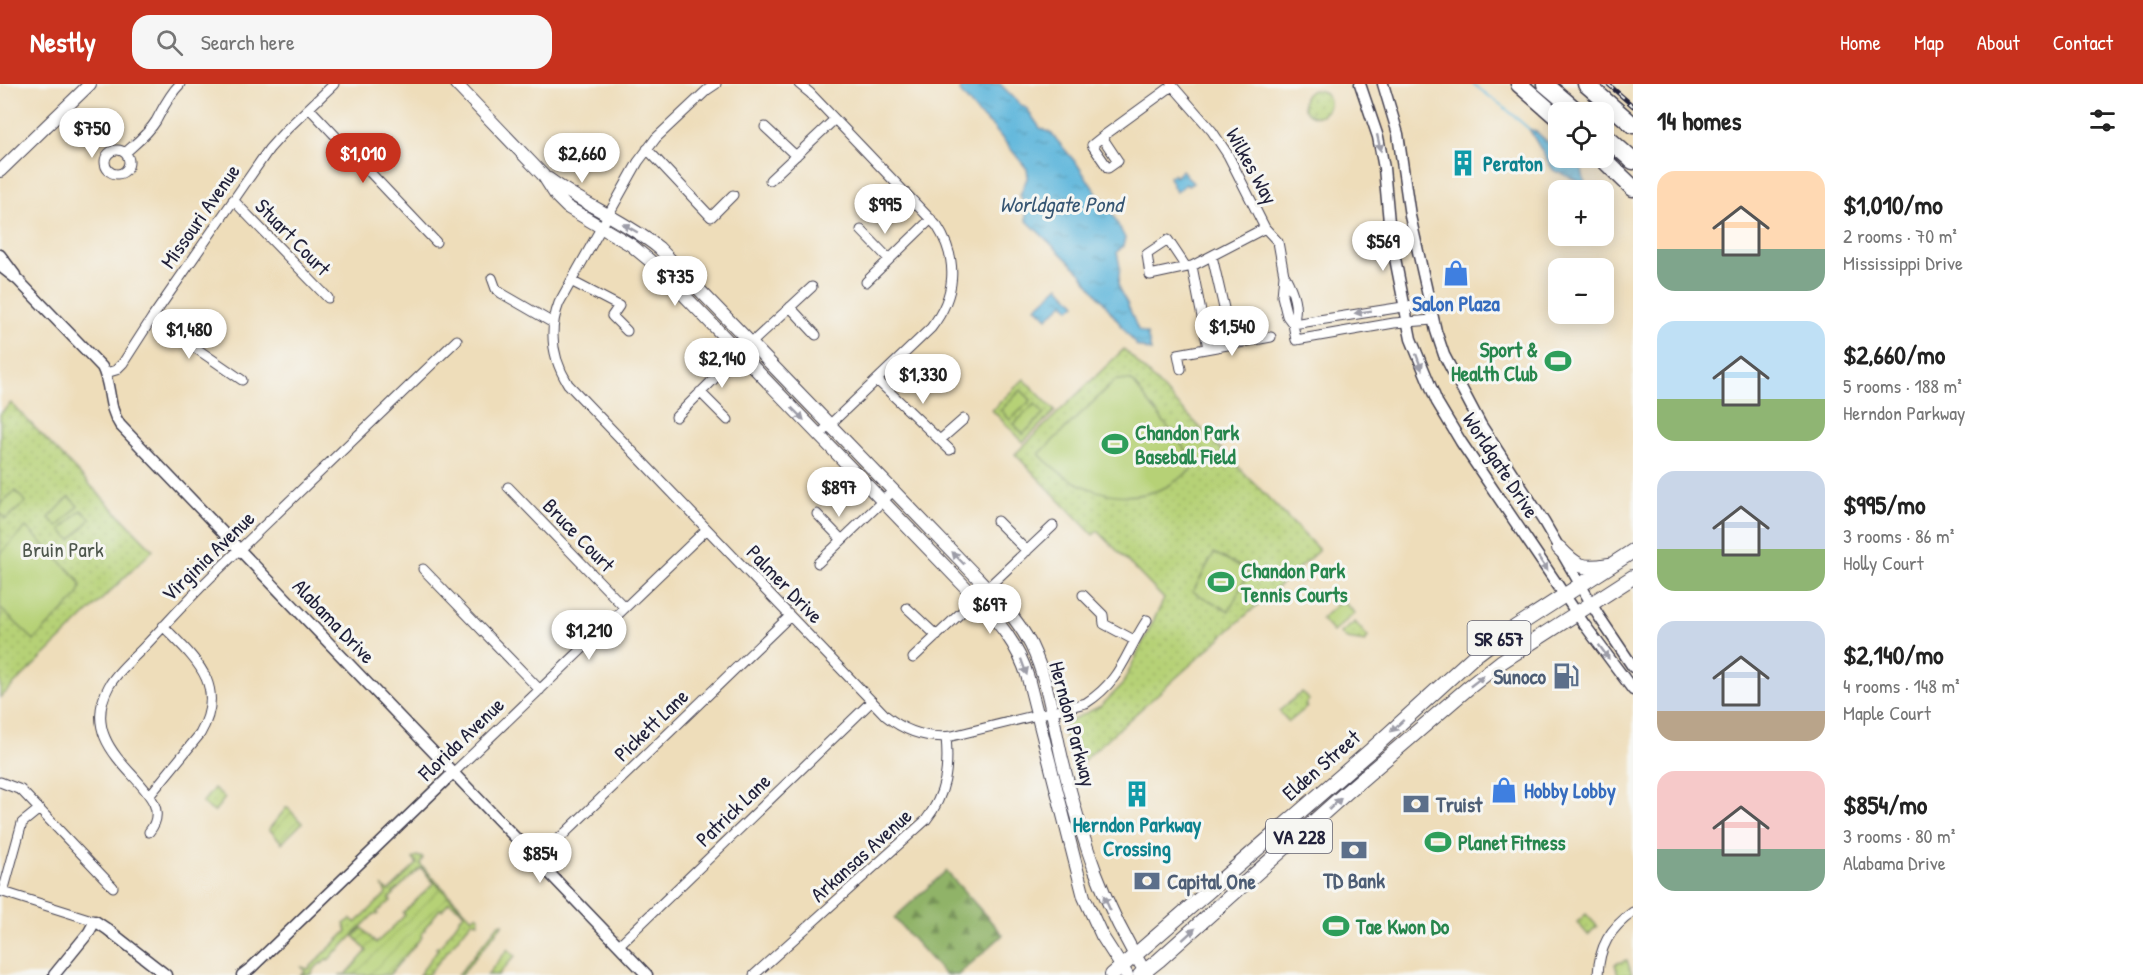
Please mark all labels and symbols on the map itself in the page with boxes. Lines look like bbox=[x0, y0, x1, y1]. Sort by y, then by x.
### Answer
pin: $750 bbox=[56, 108, 128, 159]
street label: Wilkes Way bbox=[1219, 123, 1285, 210]
pin: $1,010 bbox=[314, 133, 412, 184]
pin: $2,660 bbox=[533, 133, 631, 184]
one-way arrow bbox=[1374, 134, 1384, 153]
building icon: Peraton bbox=[1448, 148, 1478, 178]
place label: Peraton bbox=[1483, 149, 1543, 178]
street label: Missouri Avenue bbox=[153, 158, 247, 274]
pin: $995 bbox=[849, 184, 921, 235]
water label: Worldgate Pond bbox=[999, 189, 1126, 219]
street label: Stuart Court bbox=[249, 192, 338, 283]
pin: $569 bbox=[1347, 221, 1419, 272]
one-way arrow bbox=[621, 223, 638, 233]
pin: $735 bbox=[639, 256, 711, 307]
shop icon: Salon Plaza bbox=[1441, 258, 1471, 288]
place label: Salon Plaza bbox=[1412, 289, 1500, 318]
pin: $1,540 bbox=[1183, 306, 1281, 357]
one-way arrow bbox=[1353, 308, 1372, 317]
pin: $1,480 bbox=[140, 309, 238, 360]
place label: Sport & Health Club bbox=[1451, 335, 1538, 388]
pin: $2,140 bbox=[673, 338, 771, 389]
sports icon: Sport & Health Club bbox=[1543, 346, 1573, 376]
one-way arrow bbox=[1415, 353, 1425, 371]
pin: $1,330 bbox=[874, 354, 972, 405]
street label: Worldgate Drive bbox=[1456, 406, 1546, 524]
one-way arrow bbox=[791, 407, 805, 421]
place label: Chandon Park Baseball Field bbox=[1135, 418, 1239, 471]
sports icon: Chandon Park Baseball Field bbox=[1100, 429, 1130, 459]
pin: $897 bbox=[803, 467, 875, 518]
street label: Bruce Court bbox=[537, 492, 622, 579]
street label: Virginia Avenue bbox=[155, 504, 261, 608]
park label: Bruin Park bbox=[22, 535, 104, 564]
street label: Palmer Drive bbox=[740, 538, 830, 630]
one-way arrow bbox=[951, 551, 965, 565]
place label: Chandon Park Tennis Courts bbox=[1240, 556, 1348, 609]
one-way arrow bbox=[1537, 556, 1548, 572]
sports icon: Chandon Park Tennis Courts bbox=[1206, 567, 1236, 597]
street label: Alabama Drive bbox=[286, 572, 382, 670]
pin: $697 bbox=[954, 584, 1026, 635]
pin: $1,210 bbox=[540, 610, 638, 661]
road number: SR 657 bbox=[1468, 621, 1530, 655]
one-way arrow bbox=[1598, 644, 1610, 660]
one-way arrow bbox=[1020, 658, 1030, 676]
street label: Herndon Parkway bbox=[1042, 658, 1104, 790]
fuel station icon: Sunoco bbox=[1551, 661, 1581, 691]
place label: Sunoco bbox=[1493, 662, 1547, 691]
one-way arrow bbox=[1469, 676, 1484, 688]
street label: Pickett Lane bbox=[607, 682, 695, 768]
street label: Florida Avenue bbox=[411, 691, 510, 788]
one-way arrow bbox=[1390, 719, 1405, 732]
street label: Elden Street bbox=[1276, 723, 1367, 807]
street label: Patrick Lane bbox=[689, 767, 777, 853]
shop icon: Hobby Lobby bbox=[1489, 775, 1519, 805]
place label: Hobby Lobby bbox=[1524, 776, 1616, 806]
building icon: Herndon Parkway Crossing bbox=[1122, 779, 1152, 809]
bank icon: Truist bbox=[1401, 789, 1431, 819]
place label: Truist bbox=[1435, 790, 1483, 819]
one-way arrow bbox=[1327, 797, 1342, 811]
street label: Arkansas Avenue bbox=[804, 802, 918, 908]
place label: Herndon Parkway Crossing bbox=[1073, 810, 1201, 864]
road number: VA 228 bbox=[1266, 819, 1332, 853]
sports icon: Planet Fitness bbox=[1423, 827, 1453, 857]
place label: Planet Fitness bbox=[1458, 828, 1566, 857]
pin: $854 bbox=[504, 833, 576, 884]
bank icon: TD Bank bbox=[1339, 835, 1369, 865]
bank icon: Capital One bbox=[1132, 866, 1162, 896]
place label: TD Bank bbox=[1322, 866, 1385, 895]
place label: Capital One bbox=[1167, 867, 1256, 897]
one-way arrow bbox=[1102, 894, 1111, 912]
sports icon: Tae Kwon Do bbox=[1321, 911, 1351, 941]
place label: Tae Kwon Do bbox=[1355, 912, 1450, 941]
one-way arrow bbox=[1181, 928, 1196, 941]

